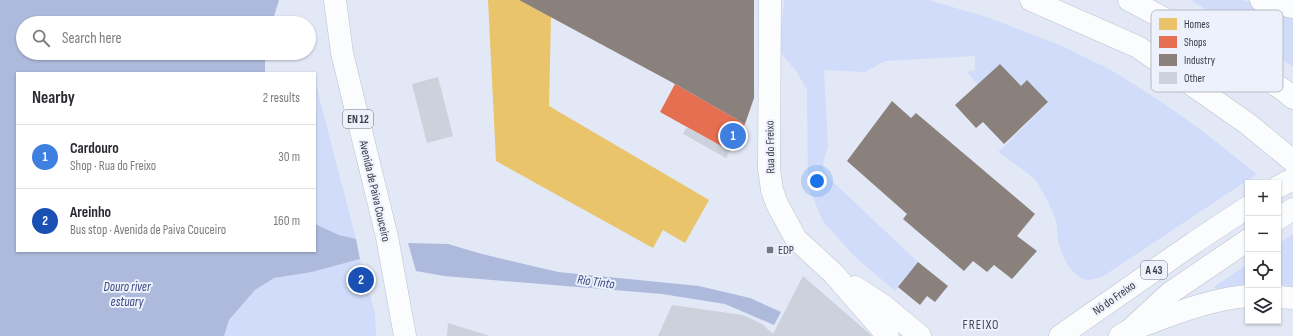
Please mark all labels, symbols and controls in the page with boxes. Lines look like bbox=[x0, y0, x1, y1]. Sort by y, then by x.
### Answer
legend bbox=[1151, 10, 1283, 92]
search box bbox=[16, 16, 316, 60]
text: Homes bbox=[1184, 18, 1210, 31]
icon: search bbox=[30, 27, 52, 49]
text: Search here bbox=[62, 29, 122, 48]
text: Shops bbox=[1184, 36, 1207, 49]
text: Industry bbox=[1184, 54, 1216, 67]
text: Other bbox=[1184, 72, 1205, 85]
text: Nearby bbox=[32, 88, 75, 108]
text: 2 results bbox=[263, 90, 300, 106]
road number: EN 12 bbox=[343, 110, 373, 128]
street label: Rua do Freixo bbox=[763, 120, 778, 174]
pin: 1 bbox=[720, 121, 746, 151]
street label: Avenida de Paiva Couceiro bbox=[355, 138, 393, 243]
text: Cardouro bbox=[70, 139, 119, 158]
text: 1 bbox=[42, 149, 48, 165]
text: 30 m bbox=[278, 149, 300, 165]
text: Shop · Rua do Freixo bbox=[70, 158, 156, 174]
your location bbox=[807, 171, 827, 191]
map controls bbox=[1245, 180, 1281, 324]
button: + bbox=[1245, 180, 1281, 216]
text: Areinho bbox=[70, 203, 111, 222]
text: 2 bbox=[42, 213, 48, 229]
text: 160 m bbox=[274, 213, 300, 229]
button: − bbox=[1245, 216, 1281, 252]
text: Bus stop · Avenida de Paiva Couceiro bbox=[70, 222, 226, 238]
place label: EDP bbox=[778, 243, 794, 258]
marker: EDP bbox=[765, 245, 775, 255]
button: locate bbox=[1245, 252, 1281, 288]
road number: A 43 bbox=[1141, 261, 1167, 279]
pin: 2 bbox=[348, 265, 374, 295]
water label: Rio Tinto bbox=[576, 271, 616, 293]
street label: Nó do Freixo bbox=[1090, 278, 1139, 319]
water label: Douro river estuary bbox=[103, 279, 152, 310]
button: layers bbox=[1245, 288, 1281, 324]
district label: FREIXO bbox=[963, 317, 999, 333]

